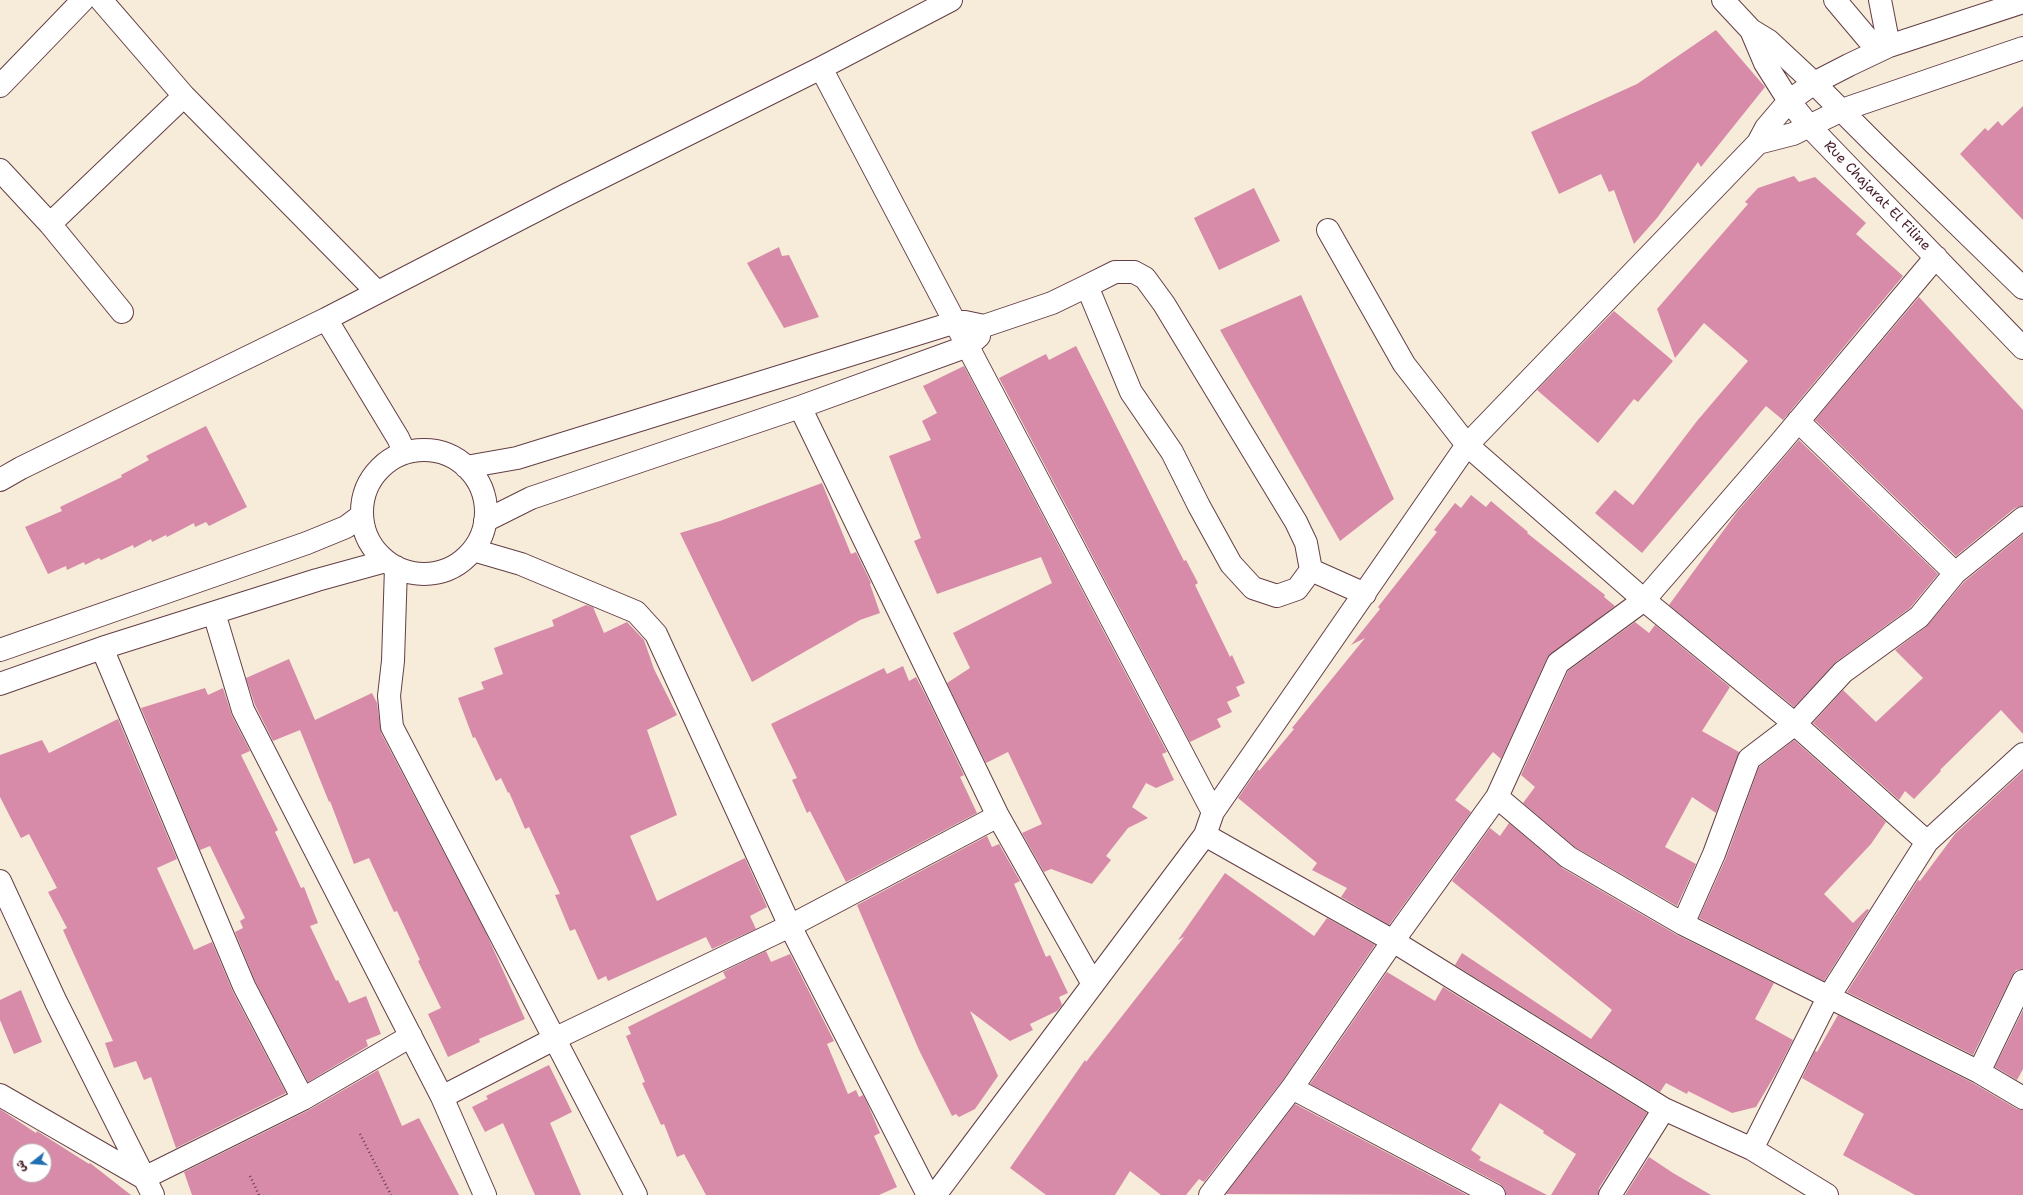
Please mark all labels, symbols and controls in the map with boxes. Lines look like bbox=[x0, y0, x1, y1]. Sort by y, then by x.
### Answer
street label: Rue Chajarat El Filine bbox=[1820, 138, 1934, 254]
north arrow bbox=[12, 1143, 52, 1183]
text: ش bbox=[12, 1158, 30, 1174]

